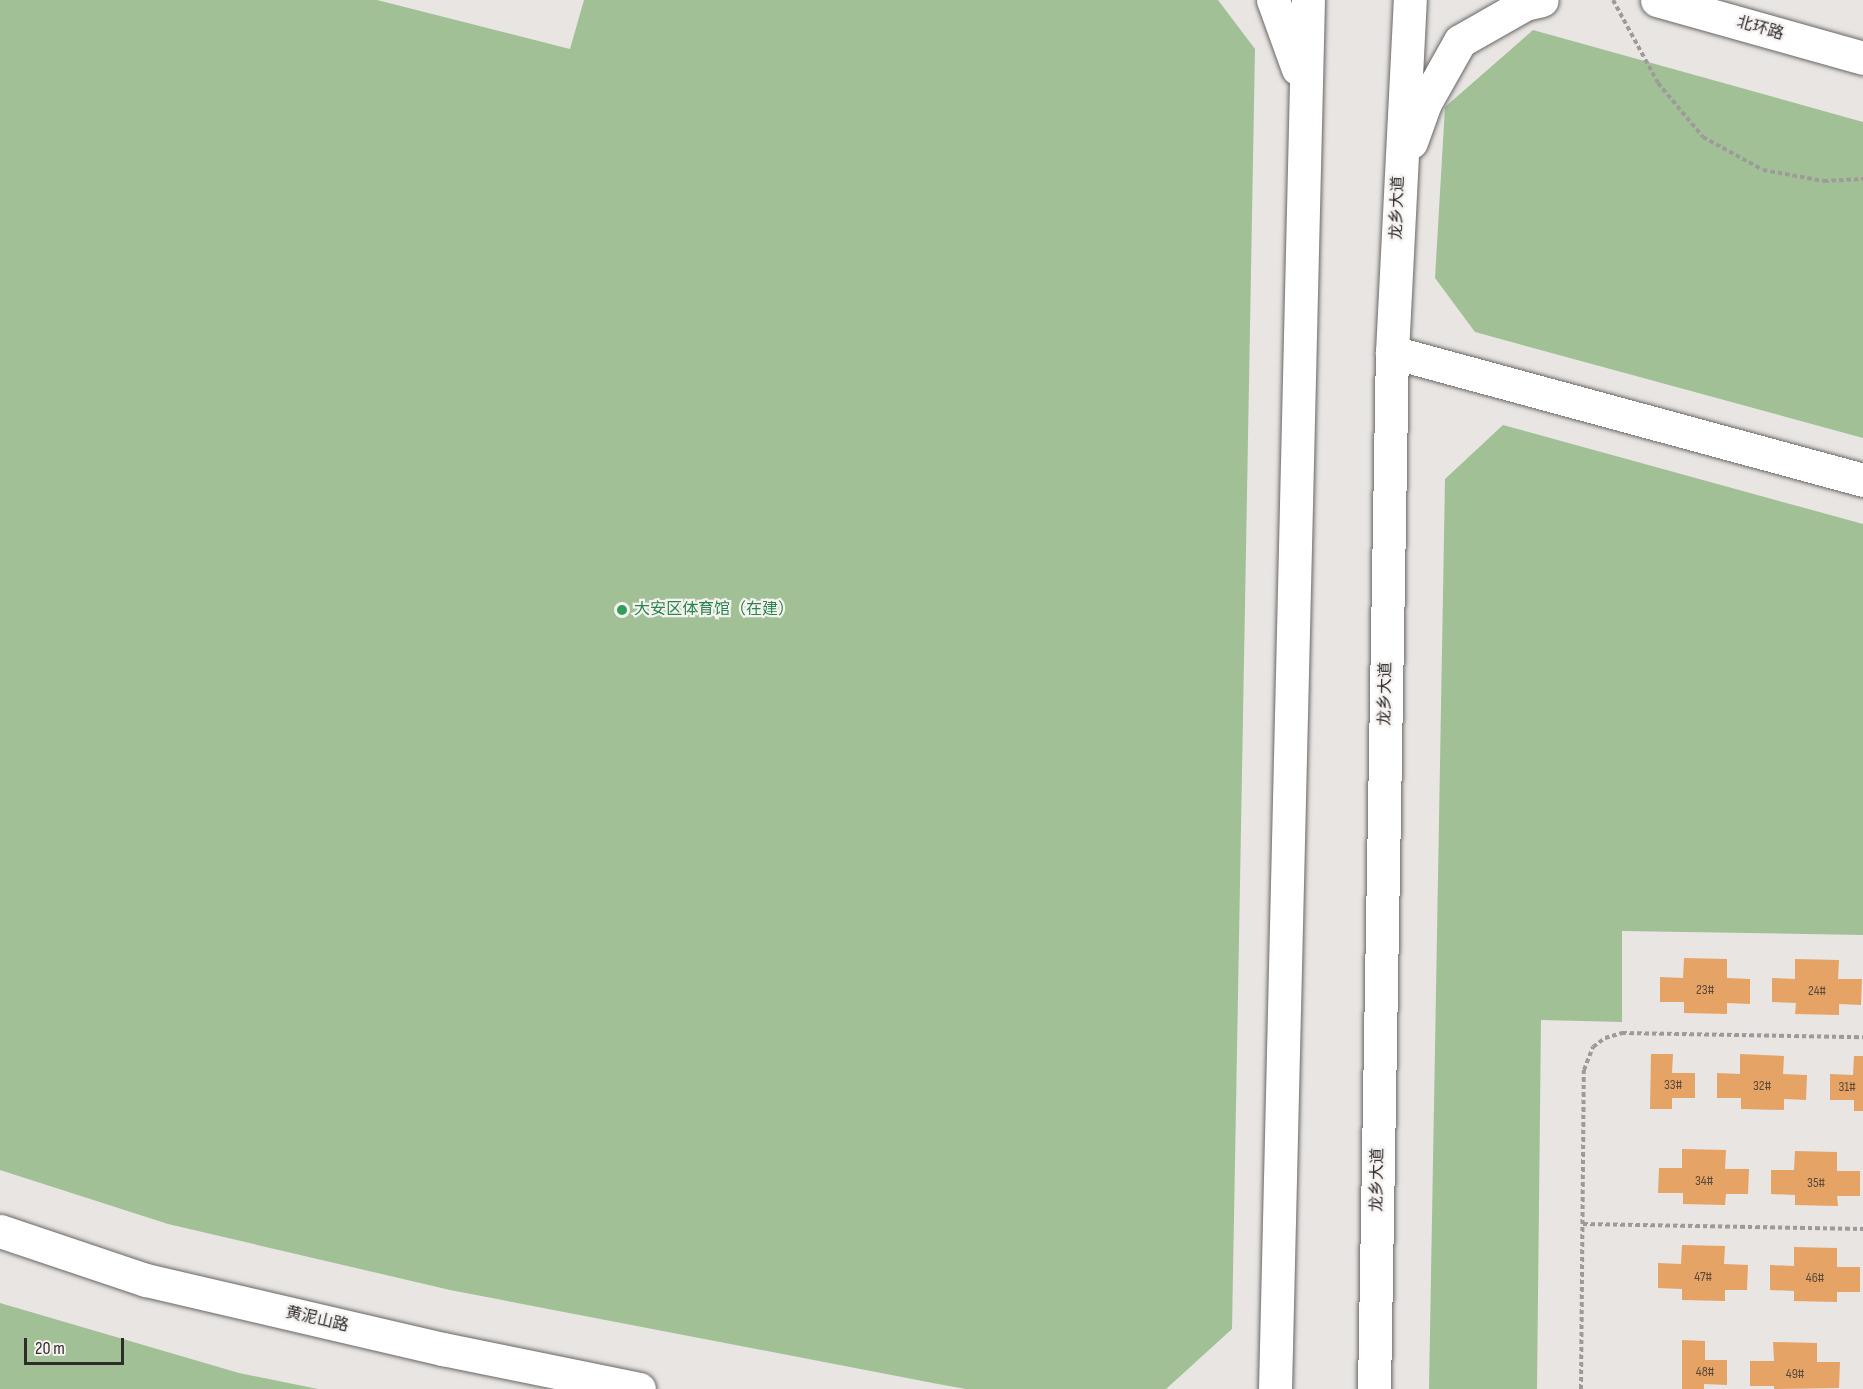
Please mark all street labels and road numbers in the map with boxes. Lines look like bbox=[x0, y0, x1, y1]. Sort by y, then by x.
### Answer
street label: 北环路 bbox=[1734, 13, 1786, 45]
street label: 龙乡大道 bbox=[1387, 176, 1409, 240]
street label: 龙乡大道 bbox=[1376, 662, 1396, 726]
street label: 龙乡大道 bbox=[1368, 1148, 1388, 1212]
street label: 黄泥山路 bbox=[284, 1303, 350, 1337]

